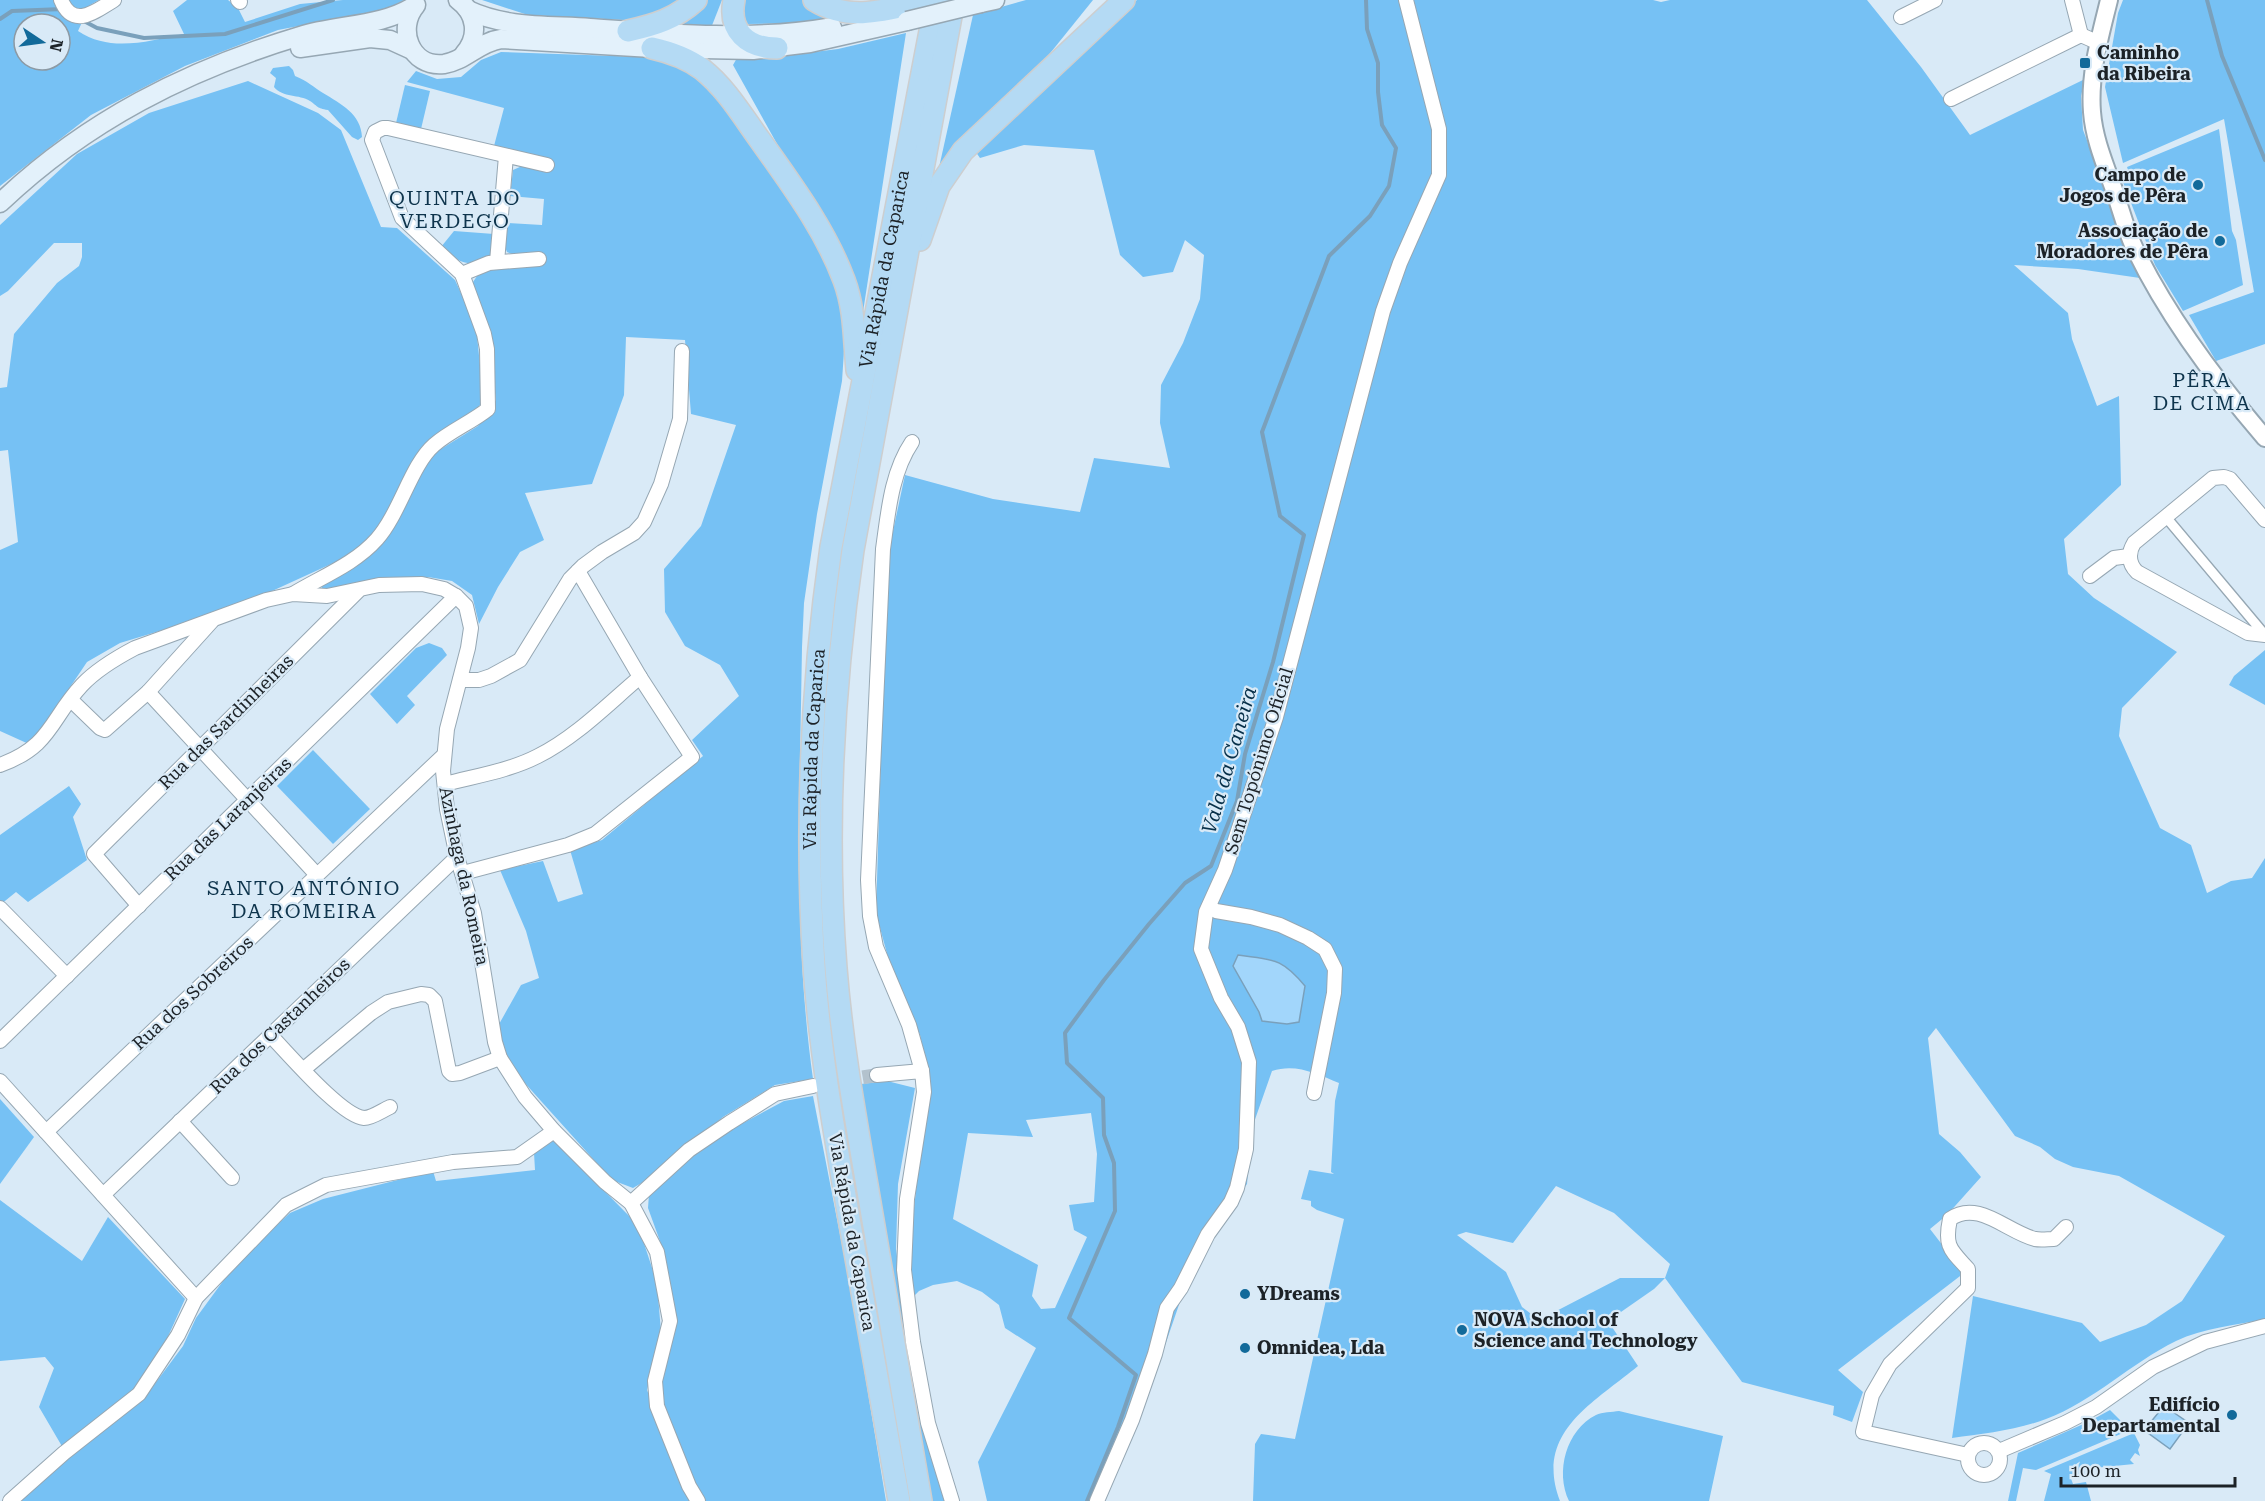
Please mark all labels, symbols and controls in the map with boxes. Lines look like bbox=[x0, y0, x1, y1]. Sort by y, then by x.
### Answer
north arrow bbox=[12, 12, 72, 72]
text: N bbox=[45, 37, 67, 53]
place label: Caminho da Ribeira bbox=[2097, 42, 2191, 84]
marker: Caminho da Ribeira bbox=[2078, 56, 2092, 70]
place label: Campo de Jogos de Pêra bbox=[2059, 164, 2186, 206]
street label: Via Rápida da Caparica bbox=[855, 168, 913, 370]
marker: Campo de Jogos de Pêra bbox=[2191, 178, 2205, 192]
district label: QUINTA DO VERDEGO bbox=[389, 186, 521, 233]
place label: Associação de Moradores de Pêra bbox=[2036, 220, 2208, 262]
marker: Associação de Moradores de Pêra bbox=[2213, 234, 2227, 248]
district label: PÊRA DE CIMA bbox=[2153, 368, 2251, 415]
street label: Via Rápida da Caparica bbox=[799, 648, 829, 850]
street label: Rua das Sardinheiras bbox=[154, 650, 297, 793]
street label: Sem Topónimo Oficial bbox=[1220, 665, 1297, 857]
water label: Vala da Caneira bbox=[1197, 684, 1261, 836]
street label: Rua das Laranjeiras bbox=[160, 753, 295, 885]
street label: Azinhaga da Romeira bbox=[435, 785, 494, 967]
district label: SANTO ANTÓNIO DA ROMEIRA bbox=[207, 876, 401, 923]
street label: Rua dos Sobreiros bbox=[128, 931, 257, 1054]
street label: Rua dos Castanheiros bbox=[205, 953, 354, 1098]
street label: Via Rápida da Caparica bbox=[825, 1131, 880, 1333]
place label: YDreams bbox=[1257, 1283, 1340, 1304]
marker: YDreams bbox=[1238, 1287, 1252, 1301]
place label: NOVA School of Science and Technology bbox=[1474, 1309, 1698, 1351]
marker: NOVA School of Science and Technology bbox=[1455, 1323, 1469, 1337]
place label: Omnidea, Lda bbox=[1257, 1337, 1385, 1358]
marker: Omnidea, Lda bbox=[1238, 1341, 1252, 1355]
place label: Edifício Departamental bbox=[2082, 1394, 2220, 1436]
marker: Edifício Departamental bbox=[2225, 1408, 2239, 1422]
scale bar bbox=[2061, 1450, 2235, 1488]
text: 100 m bbox=[2070, 1460, 2121, 1481]

